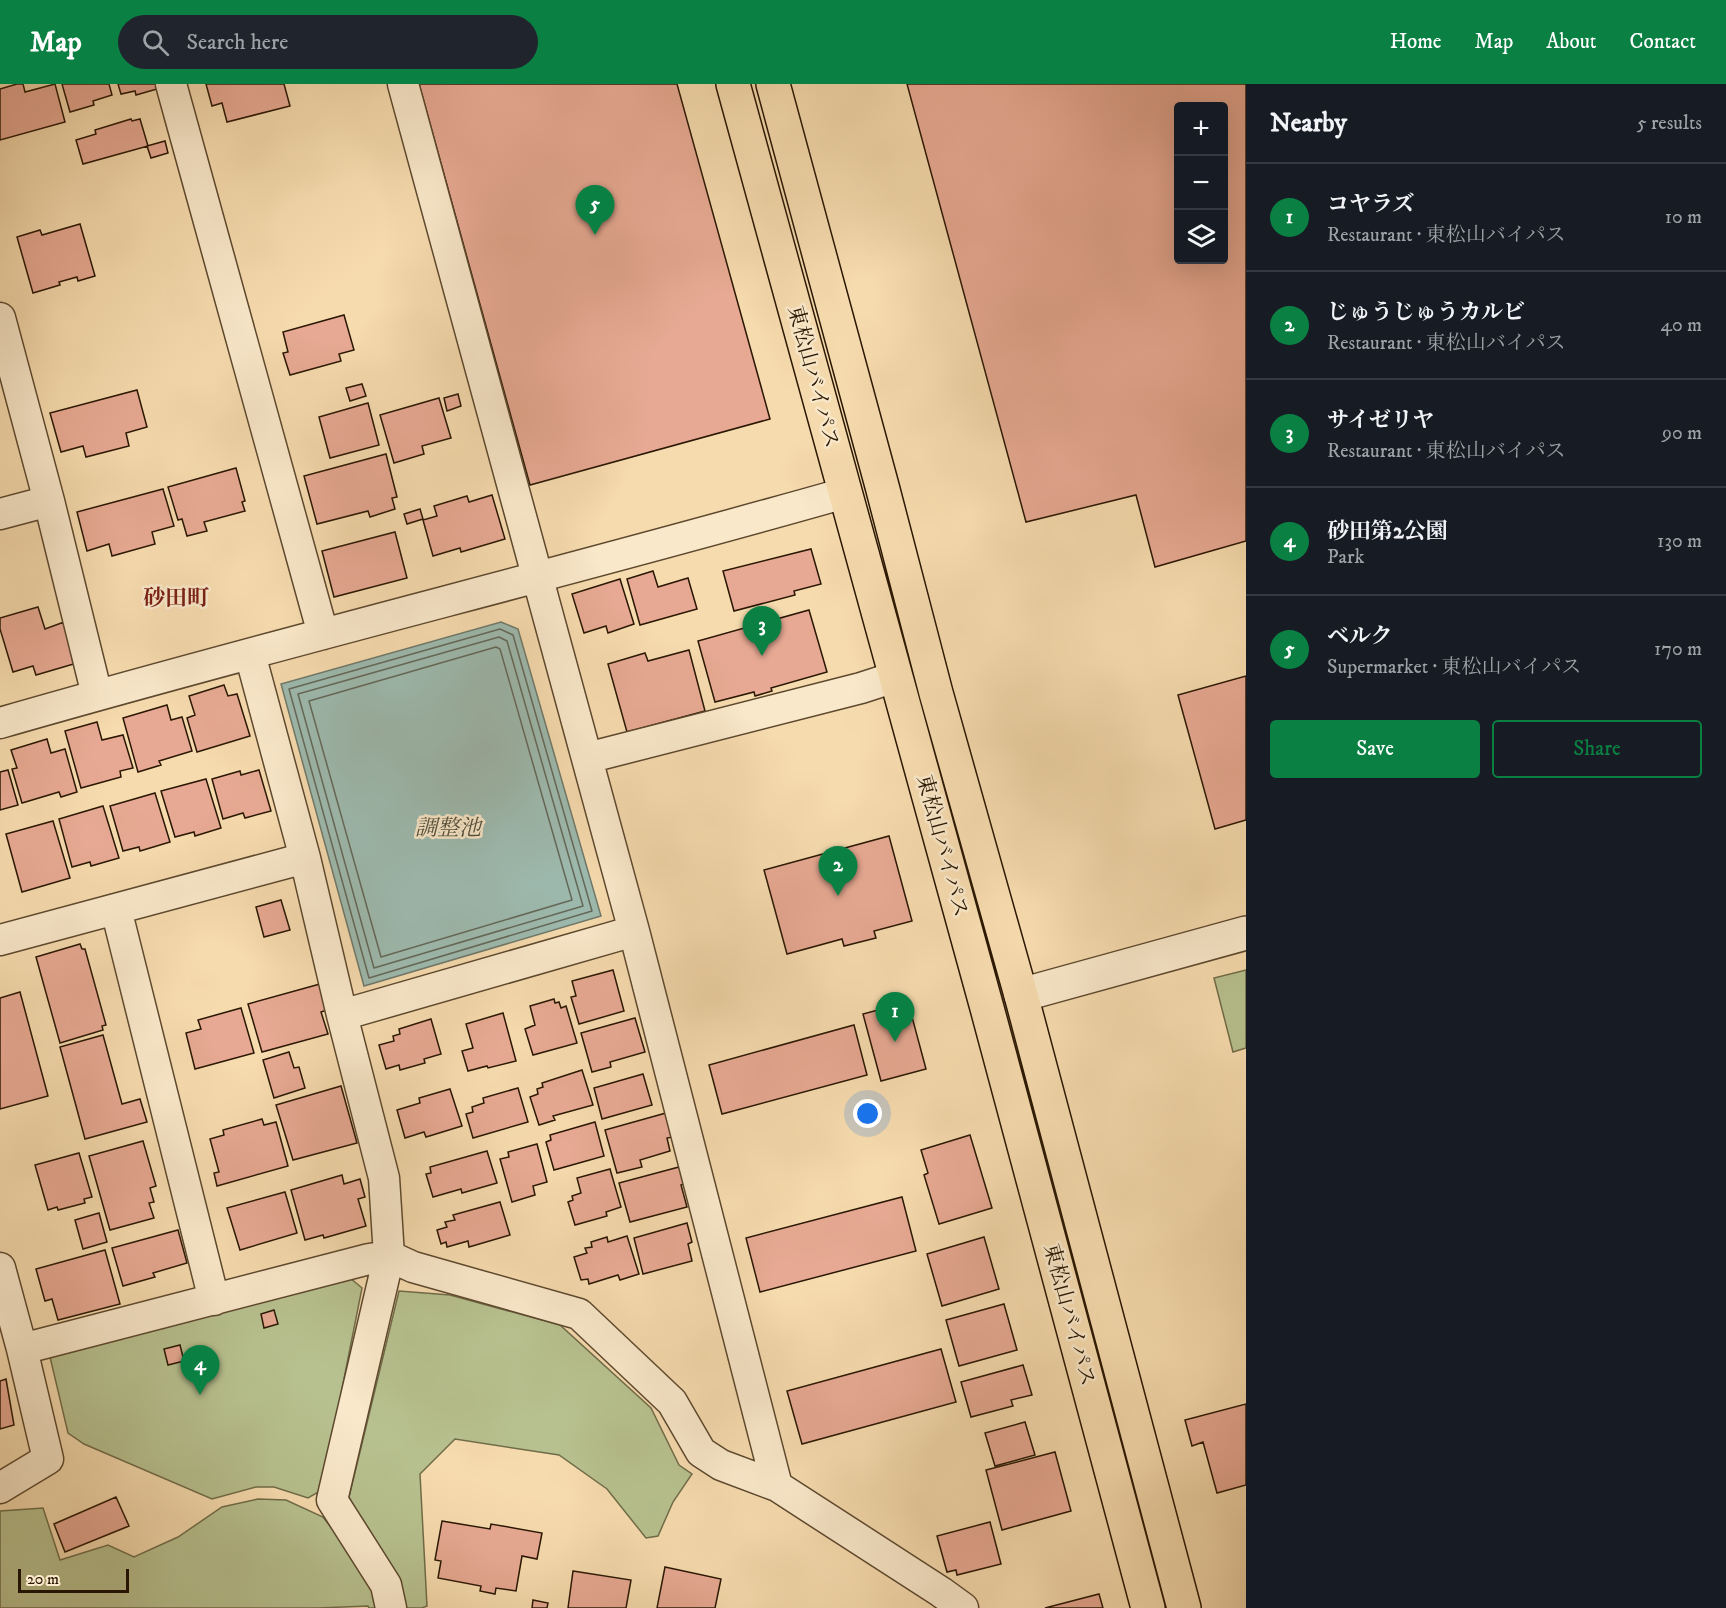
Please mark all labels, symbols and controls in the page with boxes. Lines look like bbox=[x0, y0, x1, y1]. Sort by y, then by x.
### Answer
search box bbox=[118, 15, 538, 69]
text: Map bbox=[30, 25, 82, 60]
icon: search bbox=[139, 26, 172, 59]
text: Search here bbox=[187, 29, 288, 56]
text: Home bbox=[1390, 29, 1442, 55]
text: Map bbox=[1475, 29, 1513, 55]
text: About bbox=[1546, 29, 1597, 55]
text: Contact bbox=[1630, 29, 1696, 55]
map controls bbox=[1174, 102, 1228, 264]
button: + bbox=[1174, 102, 1228, 156]
text: Nearby bbox=[1270, 107, 1347, 140]
text: 5 results bbox=[1637, 111, 1702, 136]
button: − bbox=[1174, 156, 1228, 210]
pin: 5 bbox=[576, 186, 614, 235]
text: コヤラズ bbox=[1327, 191, 1414, 218]
text: 1 bbox=[1286, 205, 1293, 230]
text: 10 m bbox=[1665, 205, 1702, 230]
button: layers bbox=[1174, 210, 1228, 264]
text: Restaurant · 東松山バイパス bbox=[1327, 223, 1565, 248]
text: じゅうじゅうカルビ bbox=[1327, 299, 1525, 326]
street label: 東松山バイパス bbox=[781, 303, 845, 451]
text: 2 bbox=[1285, 313, 1294, 338]
text: 40 m bbox=[1660, 313, 1702, 338]
text: Restaurant · 東松山バイパス bbox=[1327, 331, 1565, 356]
text: サイゼリヤ bbox=[1327, 407, 1434, 434]
text: 3 bbox=[1286, 421, 1293, 446]
text: 90 m bbox=[1662, 421, 1702, 446]
text: Restaurant · 東松山バイパス bbox=[1327, 439, 1565, 464]
text: 砂田第2公園 bbox=[1327, 518, 1448, 545]
text: 4 bbox=[1284, 529, 1295, 554]
text: 130 m bbox=[1657, 529, 1702, 554]
text: Park bbox=[1327, 545, 1364, 570]
district label: 砂田町 bbox=[143, 585, 209, 612]
pin: 3 bbox=[742, 606, 782, 656]
text: ベルク bbox=[1327, 623, 1393, 650]
text: 5 bbox=[1285, 637, 1294, 662]
text: 170 m bbox=[1654, 637, 1702, 662]
text: Supermarket · 東松山バイパス bbox=[1327, 655, 1581, 680]
button: Save bbox=[1270, 720, 1480, 778]
button: Share bbox=[1492, 720, 1702, 778]
street label: 東松山バイパス bbox=[910, 772, 974, 920]
water label: 調整池 bbox=[415, 815, 484, 842]
pin: 2 bbox=[818, 846, 858, 896]
pin: 1 bbox=[876, 992, 914, 1042]
your location bbox=[853, 1099, 882, 1128]
street label: 東松山バイパス bbox=[1037, 1241, 1101, 1389]
pin: 4 bbox=[180, 1346, 220, 1395]
scale bar bbox=[18, 1566, 129, 1594]
text: 20 m bbox=[27, 1569, 59, 1589]

